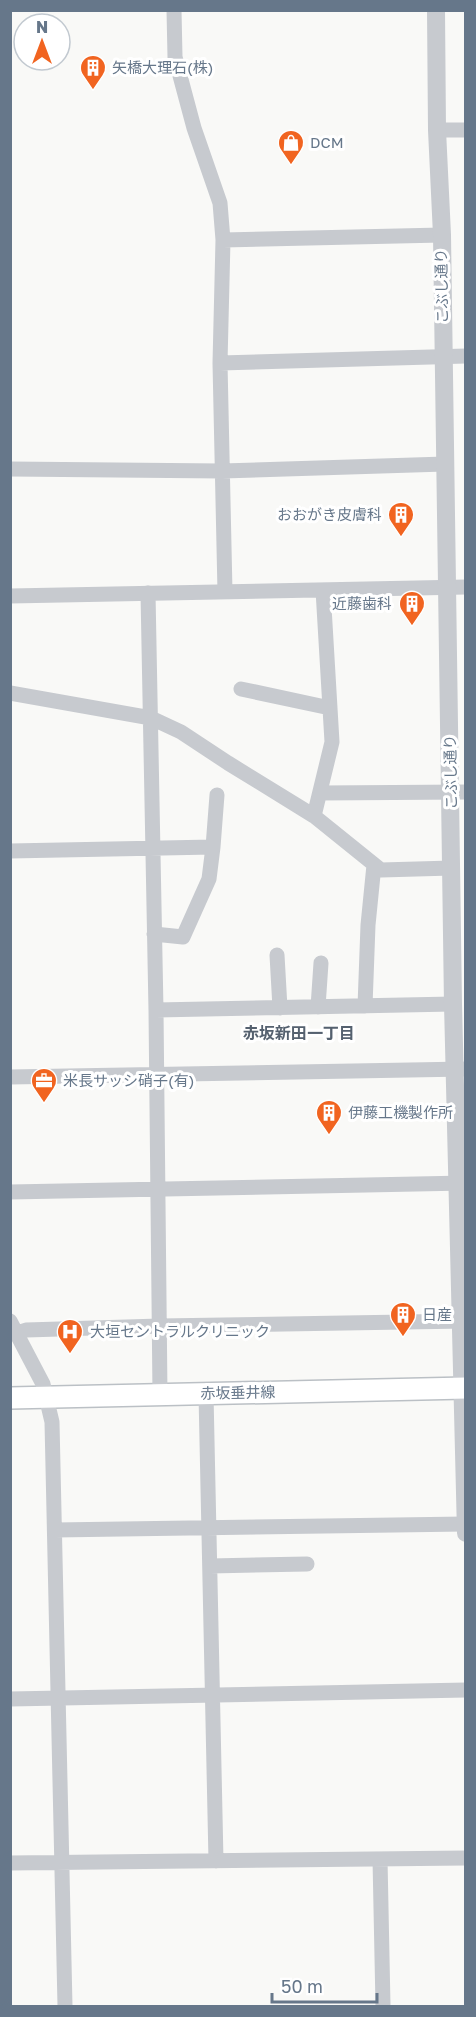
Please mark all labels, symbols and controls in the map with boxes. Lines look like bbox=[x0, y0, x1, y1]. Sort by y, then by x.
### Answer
north arrow bbox=[12, 12, 72, 72]
text: N bbox=[36, 17, 48, 37]
building icon: 矢橋大理石(株) bbox=[78, 53, 108, 91]
place label: 矢橋大理石(株) bbox=[112, 58, 213, 76]
shop icon: DCM bbox=[276, 128, 306, 166]
place label: DCM bbox=[310, 133, 344, 151]
street label: こぶし通り bbox=[431, 248, 451, 324]
building icon: おおがき皮膚科 bbox=[386, 500, 416, 538]
place label: おおがき皮膚科 bbox=[277, 505, 382, 523]
building icon: 近藤歯科 bbox=[397, 589, 427, 627]
place label: 近藤歯科 bbox=[332, 594, 392, 612]
street label: こぶし通り bbox=[440, 734, 460, 810]
district label: 赤坂新田一丁目 bbox=[243, 1023, 355, 1043]
office icon: 米長サッシ硝子(有) bbox=[29, 1066, 59, 1104]
place label: 米長サッシ硝子(有) bbox=[63, 1071, 194, 1089]
building icon: 伊藤工機製作所 bbox=[314, 1098, 344, 1136]
place label: 伊藤工機製作所 bbox=[348, 1103, 453, 1121]
building icon: 日産 bbox=[388, 1300, 418, 1338]
place label: 日産 bbox=[422, 1305, 452, 1323]
hospital icon: 大垣セントラルクリニック bbox=[55, 1317, 85, 1355]
place label: 大垣セントラルクリニック bbox=[90, 1322, 270, 1340]
street label: 赤坂垂井線 bbox=[200, 1382, 276, 1402]
scale bar bbox=[272, 1966, 377, 2004]
text: 50 m bbox=[281, 1975, 323, 1997]

